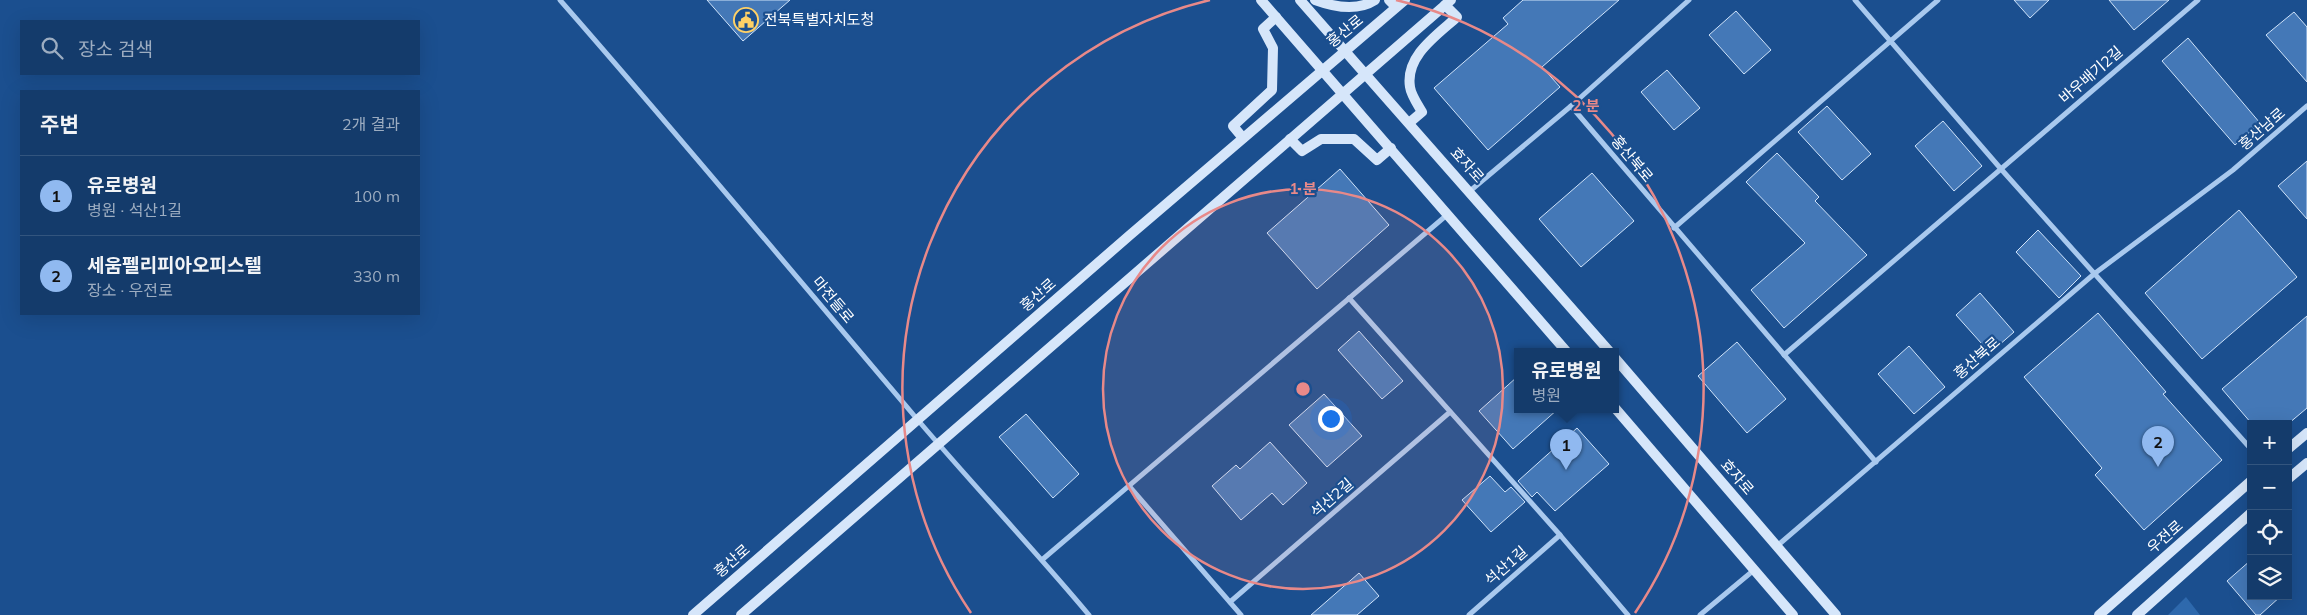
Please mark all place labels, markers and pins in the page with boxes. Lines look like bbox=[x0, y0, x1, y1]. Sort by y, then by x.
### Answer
public building icon: 전북특별자치도청 bbox=[733, 7, 759, 33]
place label: 전북특별자치도청 bbox=[764, 10, 874, 29]
centre of rings bbox=[1294, 380, 1312, 398]
pin: 2 bbox=[2142, 426, 2174, 467]
pin: 1 bbox=[1550, 429, 1582, 470]

